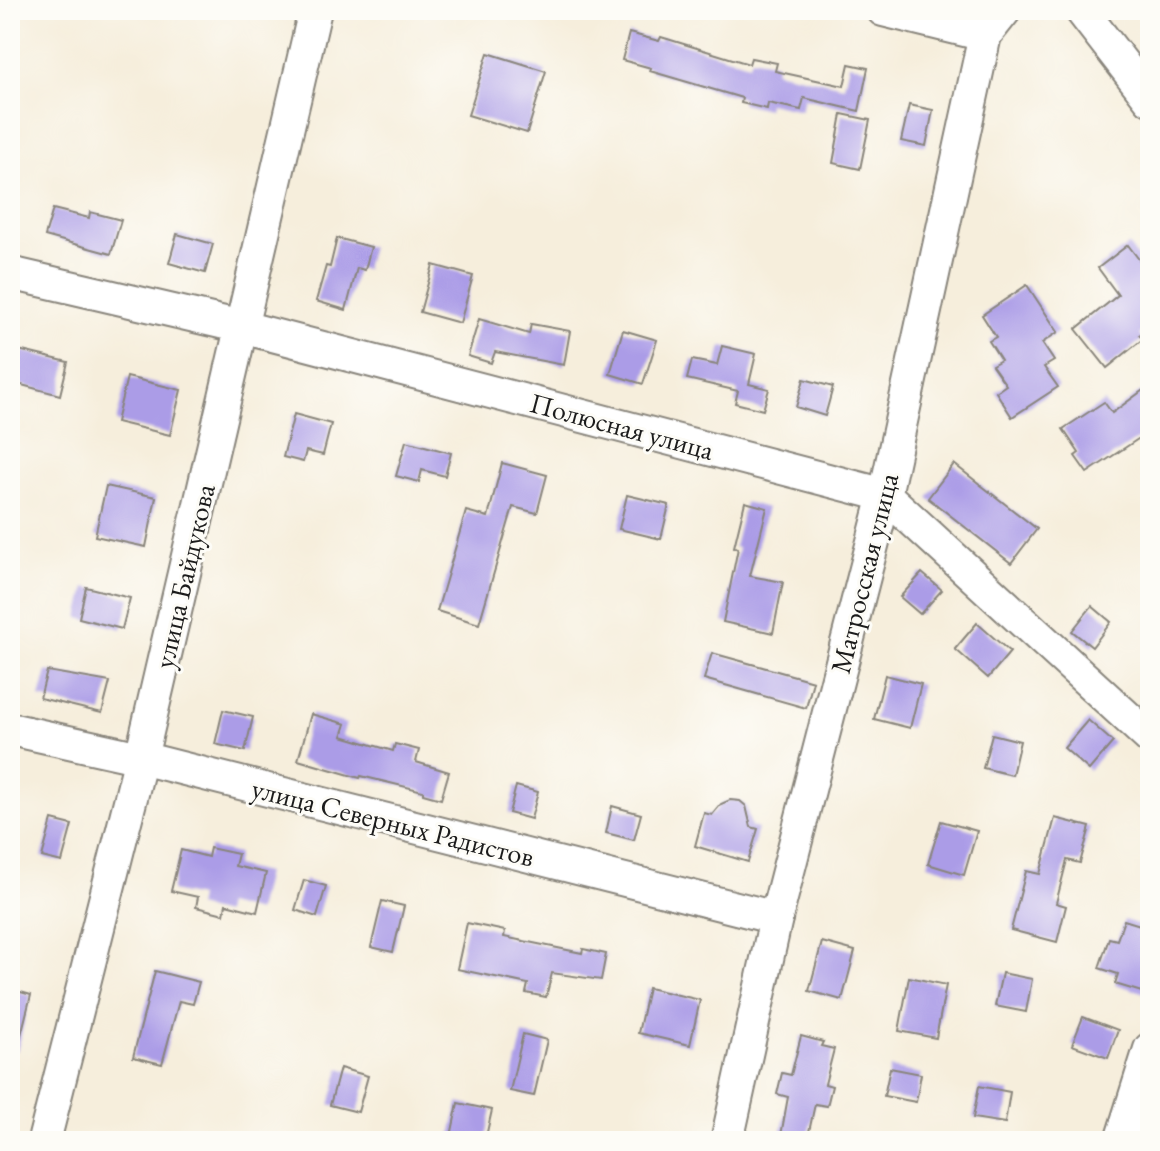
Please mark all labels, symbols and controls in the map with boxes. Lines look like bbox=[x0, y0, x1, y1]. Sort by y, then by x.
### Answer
street label: Полюсная улица bbox=[526, 384, 718, 468]
street label: Матросская улица bbox=[822, 468, 906, 677]
street label: улица Байдукова bbox=[145, 480, 223, 672]
street label: улица Северных Радистов bbox=[248, 769, 538, 875]

